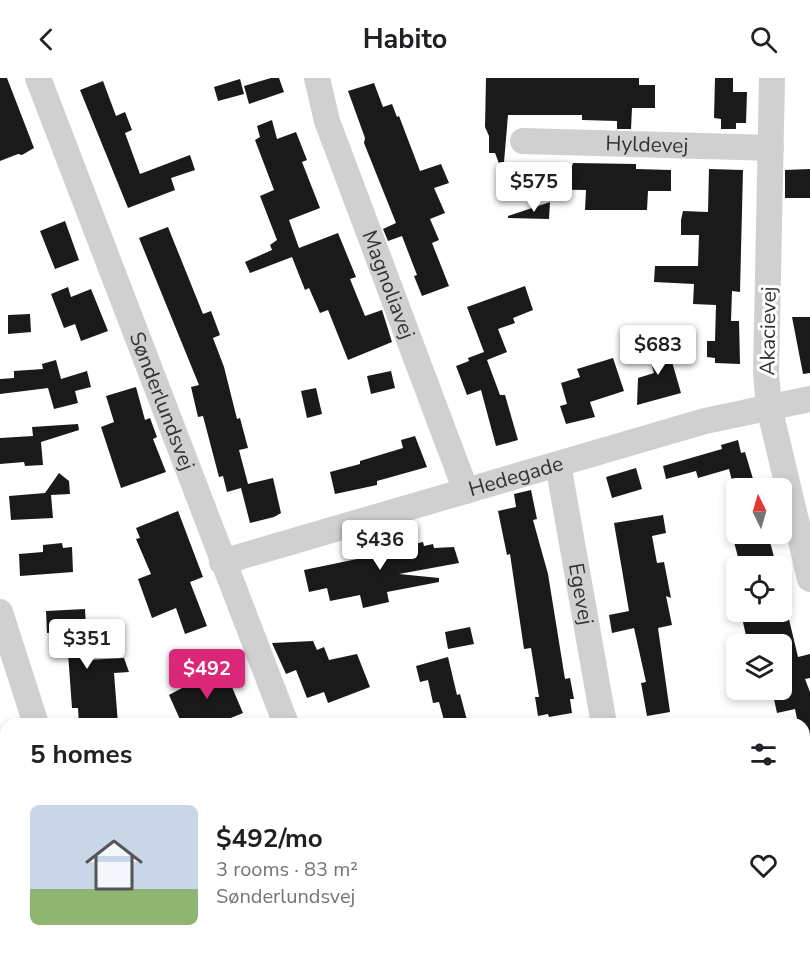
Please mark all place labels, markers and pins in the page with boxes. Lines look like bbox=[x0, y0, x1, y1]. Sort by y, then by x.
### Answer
pin: $575 bbox=[498, 162, 570, 213]
pin: $683 bbox=[622, 325, 694, 376]
pin: $436 bbox=[344, 520, 416, 571]
pin: $351 bbox=[51, 619, 123, 670]
pin: $492 bbox=[171, 649, 243, 700]

